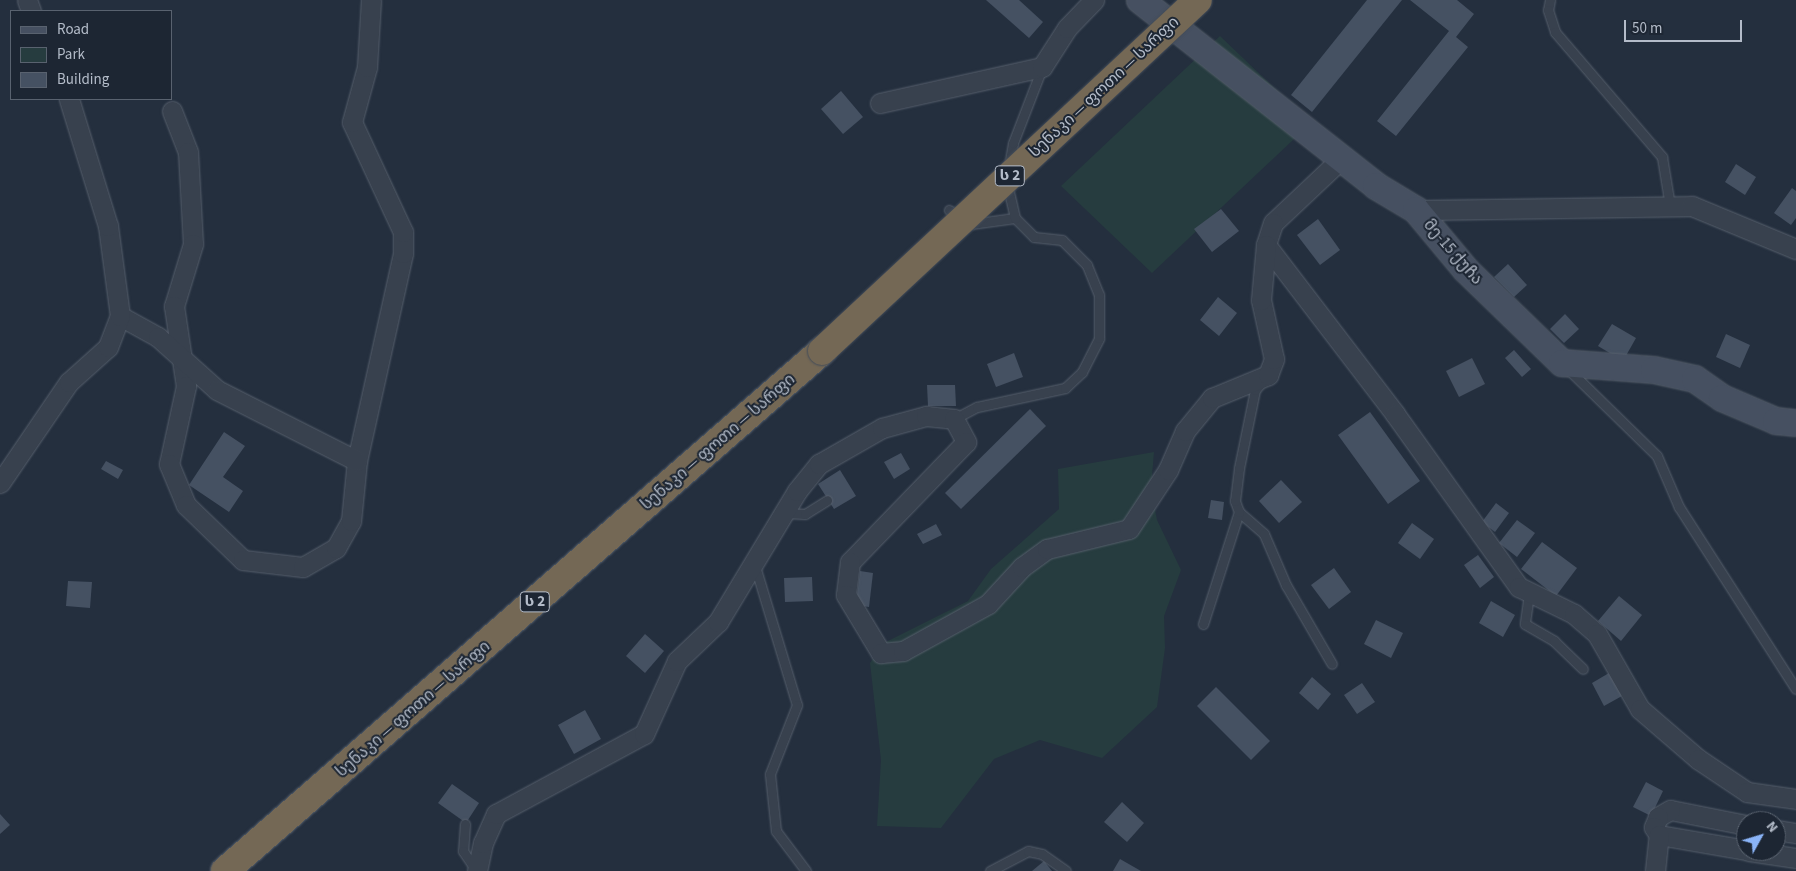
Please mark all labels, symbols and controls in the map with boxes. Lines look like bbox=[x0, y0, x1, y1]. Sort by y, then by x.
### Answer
legend bbox=[10, 10, 172, 100]
scale bar bbox=[1626, 10, 1744, 42]
street label: სენაკი — ფოთი — სარფი bbox=[1025, 13, 1183, 161]
text: 50 m bbox=[1632, 18, 1662, 39]
text: Road bbox=[57, 19, 89, 40]
text: Park bbox=[57, 44, 85, 65]
text: Building bbox=[57, 69, 109, 90]
road number: ს 2 bbox=[994, 164, 1026, 188]
street label: მე-15 ქუჩა bbox=[1419, 215, 1487, 289]
street label: სენაკი — ფოთი — სარფი bbox=[637, 370, 799, 514]
road number: ს 2 bbox=[519, 590, 551, 614]
street label: სენაკი — ფოთი — სარფი bbox=[332, 637, 494, 781]
north arrow bbox=[1736, 811, 1786, 861]
text: N bbox=[1761, 817, 1783, 837]

